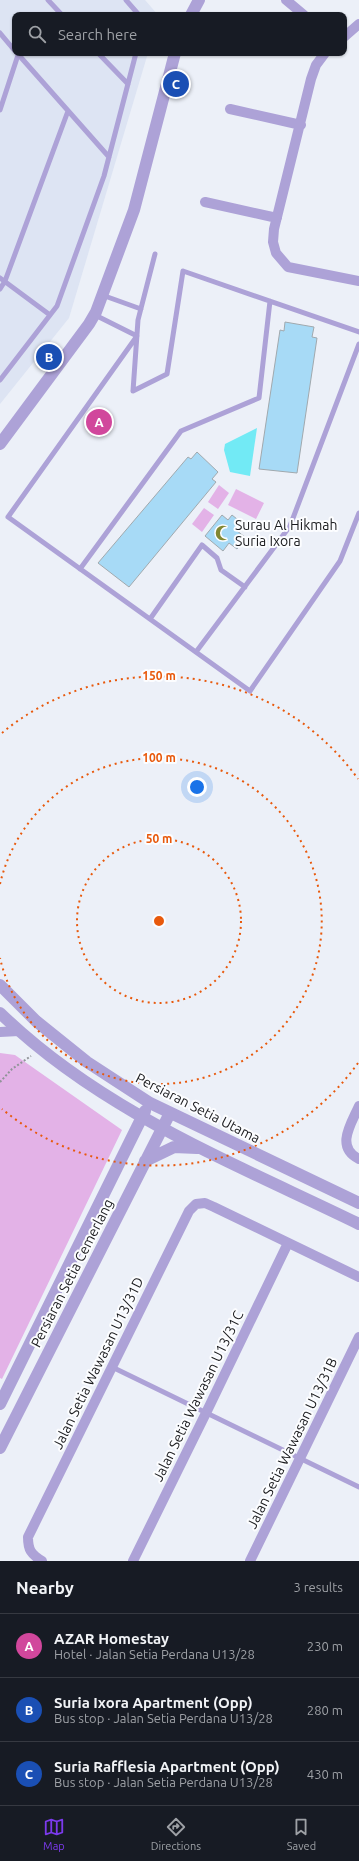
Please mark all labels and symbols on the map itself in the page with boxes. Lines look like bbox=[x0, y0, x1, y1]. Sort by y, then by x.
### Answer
pin: C bbox=[163, 69, 189, 99]
pin: B bbox=[36, 342, 62, 372]
pin: A bbox=[86, 407, 112, 437]
place label: Surau Al Hikmah Suria Ixora bbox=[235, 517, 338, 549]
mosque icon: Surau Al Hikmah Suria Ixora bbox=[214, 524, 232, 542]
text: 150 m bbox=[142, 669, 176, 682]
text: 100 m bbox=[142, 751, 176, 764]
your location bbox=[187, 777, 207, 797]
text: 50 m bbox=[146, 832, 172, 845]
centre of rings bbox=[152, 914, 166, 928]
street label: Persiaran Setia Utama bbox=[133, 1070, 263, 1146]
street label: Persiaran Setia Cemerlang bbox=[28, 1196, 116, 1350]
street label: Jalan Setia Wawasan U13/31D bbox=[49, 1274, 147, 1451]
street label: Jalan Setia Wawasan U13/31C bbox=[150, 1308, 247, 1484]
street label: Jalan Setia Wawasan U13/31B bbox=[244, 1355, 340, 1531]

